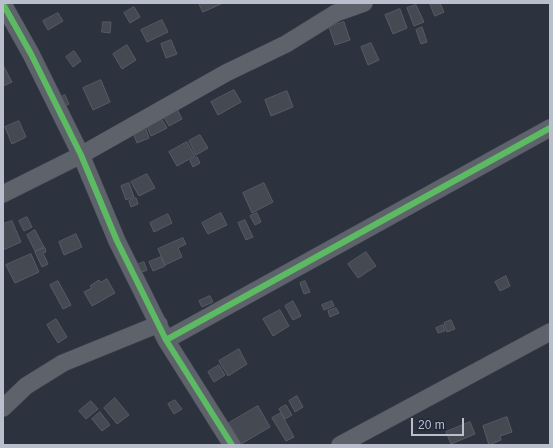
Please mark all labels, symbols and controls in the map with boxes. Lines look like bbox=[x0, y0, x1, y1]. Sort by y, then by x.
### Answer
scale bar bbox=[413, 410, 466, 436]
text: 20 m bbox=[418, 418, 445, 432]

